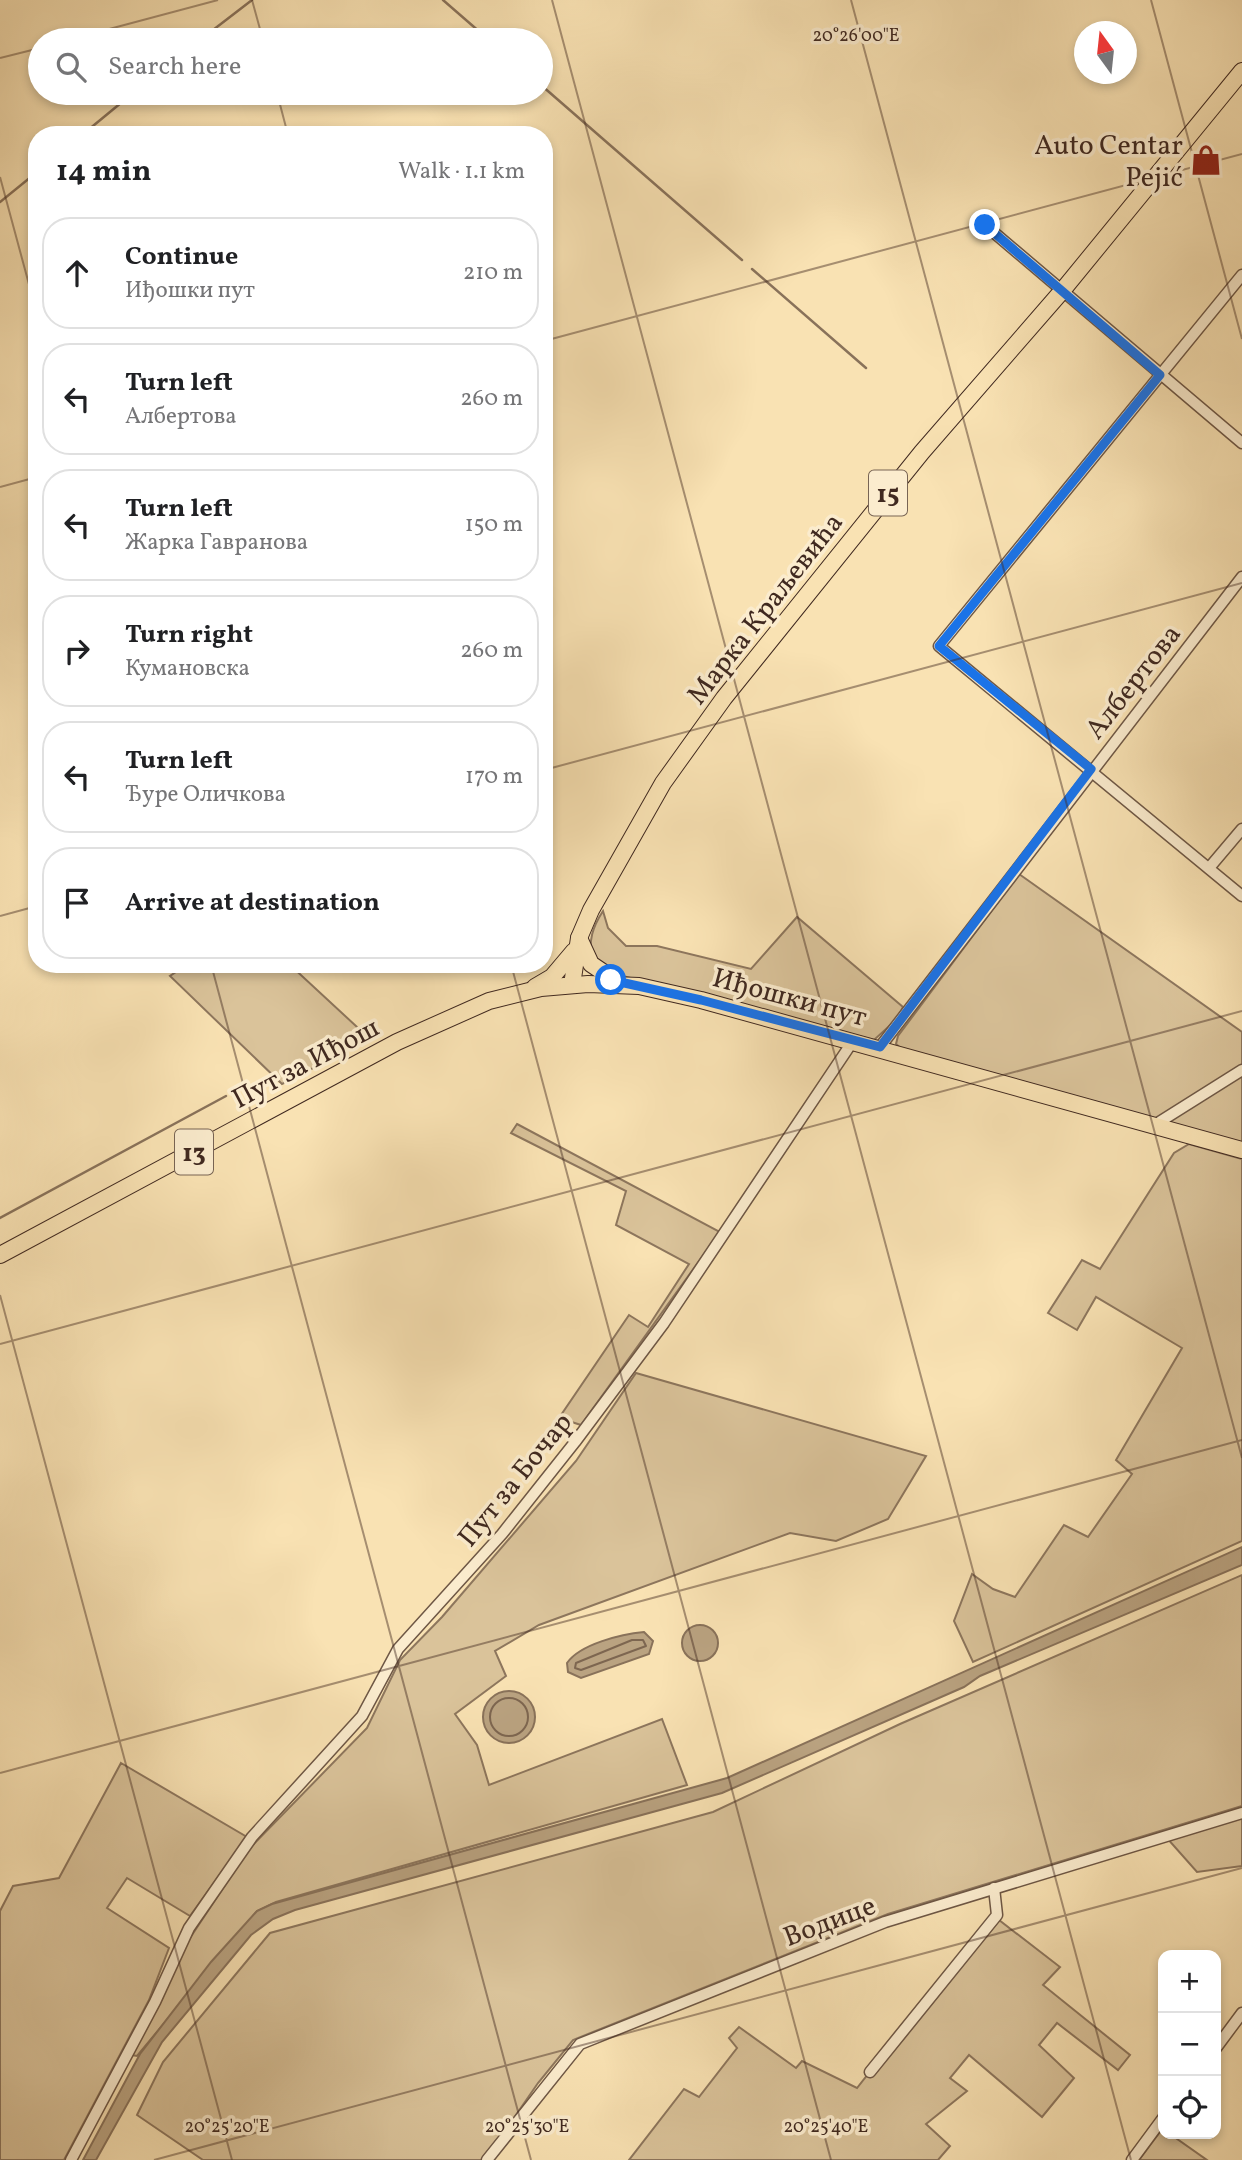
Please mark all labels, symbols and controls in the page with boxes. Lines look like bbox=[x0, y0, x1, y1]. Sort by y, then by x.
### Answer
north arrow bbox=[1074, 21, 1137, 84]
text: 20°26'00"E bbox=[812, 24, 900, 49]
search box bbox=[28, 28, 553, 105]
icon: search bbox=[52, 48, 90, 86]
text: Search here bbox=[108, 49, 241, 85]
place label: Auto Centar Pejić bbox=[1034, 127, 1183, 198]
shop icon: Auto Centar Pejić bbox=[1189, 143, 1223, 177]
text: 14 min bbox=[56, 151, 152, 193]
text: Walk · 1.1 km bbox=[398, 156, 525, 188]
route end bbox=[969, 209, 1000, 240]
text: Continue bbox=[125, 239, 238, 275]
icon: ahead bbox=[58, 254, 96, 292]
text: 210 m bbox=[463, 257, 523, 289]
text: Иђошки пут bbox=[125, 275, 255, 307]
text: Turn left bbox=[125, 365, 233, 401]
icon: left bbox=[58, 380, 96, 418]
text: 260 m bbox=[460, 383, 523, 415]
text: Албертова bbox=[125, 401, 237, 433]
road number: 15 bbox=[869, 471, 907, 516]
text: Turn left bbox=[125, 491, 233, 527]
street label: Марка Краљевића bbox=[679, 505, 853, 714]
icon: left bbox=[58, 506, 96, 544]
text: 150 m bbox=[465, 509, 523, 541]
text: Жарка Гавранова bbox=[125, 527, 308, 559]
text: Turn right bbox=[125, 617, 253, 653]
street label: Албертова bbox=[1077, 617, 1191, 748]
icon: right bbox=[58, 632, 96, 670]
text: 260 m bbox=[460, 635, 523, 667]
text: Кумановска bbox=[125, 653, 250, 685]
text: Turn left bbox=[125, 743, 233, 779]
icon: left bbox=[58, 758, 96, 796]
text: 170 m bbox=[465, 761, 523, 793]
text: Ђуре Оличкова bbox=[125, 779, 286, 811]
icon: arrive bbox=[58, 884, 96, 922]
text: Arrive at destination bbox=[125, 885, 380, 921]
street label: Иђошки пут bbox=[708, 959, 871, 1038]
route start bbox=[595, 964, 626, 995]
street label: Пут за Иђош bbox=[226, 1009, 387, 1119]
road number: 13 bbox=[175, 1130, 213, 1175]
street label: Пут за Бочар bbox=[450, 1405, 582, 1556]
street label: Водице bbox=[778, 1887, 882, 1958]
map controls bbox=[1158, 1950, 1221, 2139]
button: + bbox=[1158, 1950, 1221, 2013]
button: − bbox=[1158, 2013, 1221, 2076]
button: locate bbox=[1158, 2076, 1221, 2139]
text: 20°25'20"E bbox=[184, 2115, 270, 2140]
text: 20°25'30"E bbox=[485, 2115, 570, 2140]
text: 20°25'40"E bbox=[784, 2115, 869, 2140]

